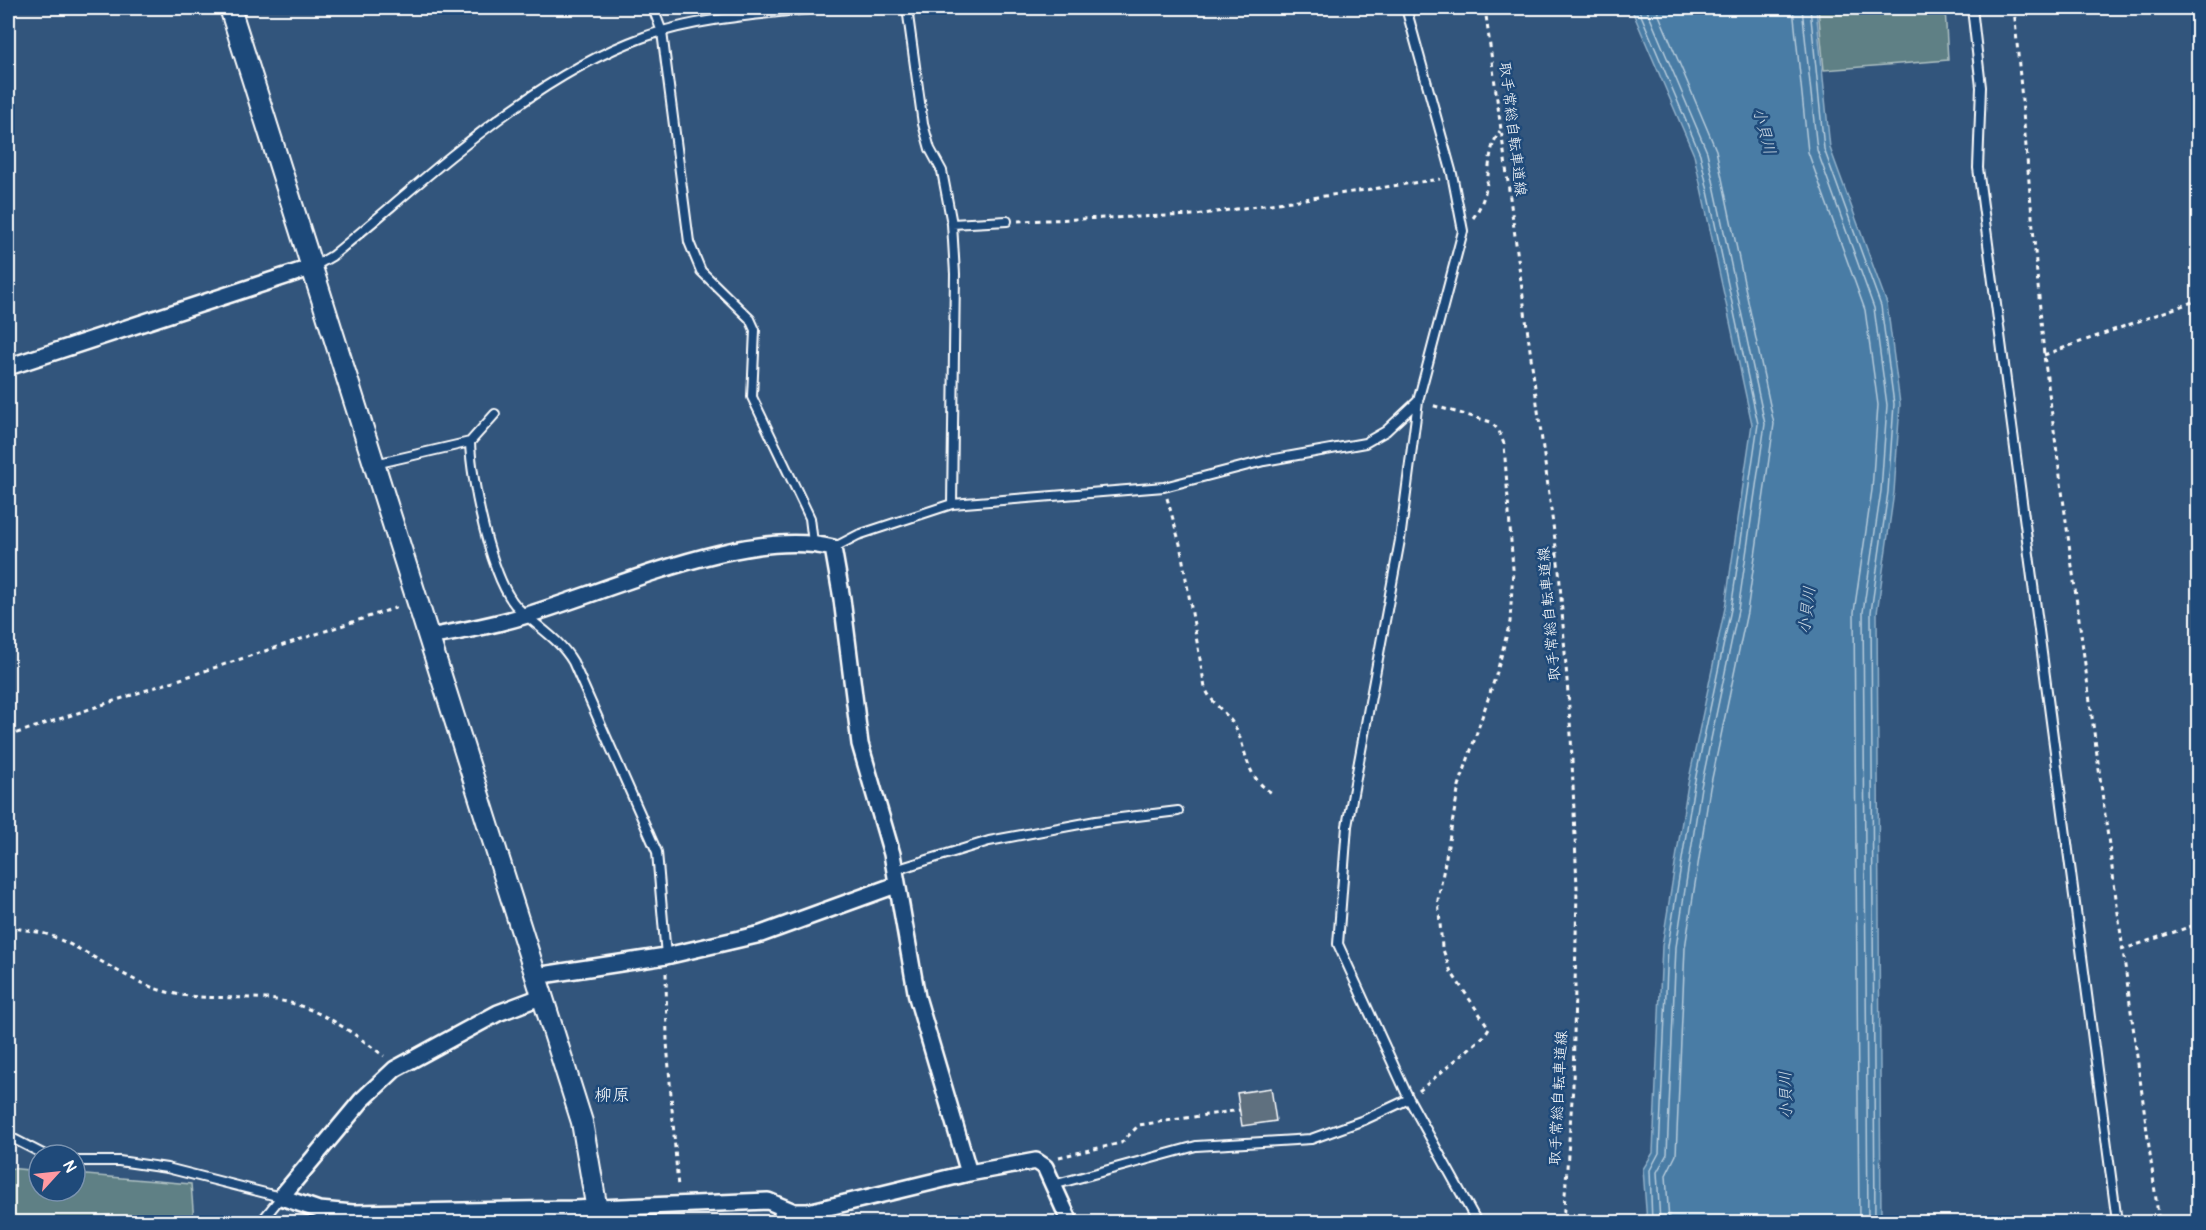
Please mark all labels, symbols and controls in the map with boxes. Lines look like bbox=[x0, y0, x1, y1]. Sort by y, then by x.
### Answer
street label: 取手常総自転車道線 bbox=[1495, 61, 1530, 197]
water label: 小貝川 bbox=[1748, 105, 1780, 157]
street label: 取手常総自転車道線 bbox=[1534, 546, 1565, 682]
water label: 小貝川 bbox=[1794, 585, 1820, 635]
street label: 取手常総自転車道線 bbox=[1545, 1030, 1572, 1166]
water label: 小貝川 bbox=[1776, 1071, 1796, 1119]
district label: 柳原 bbox=[594, 1084, 630, 1107]
north arrow bbox=[27, 1143, 87, 1203]
text: N bbox=[58, 1157, 81, 1176]

